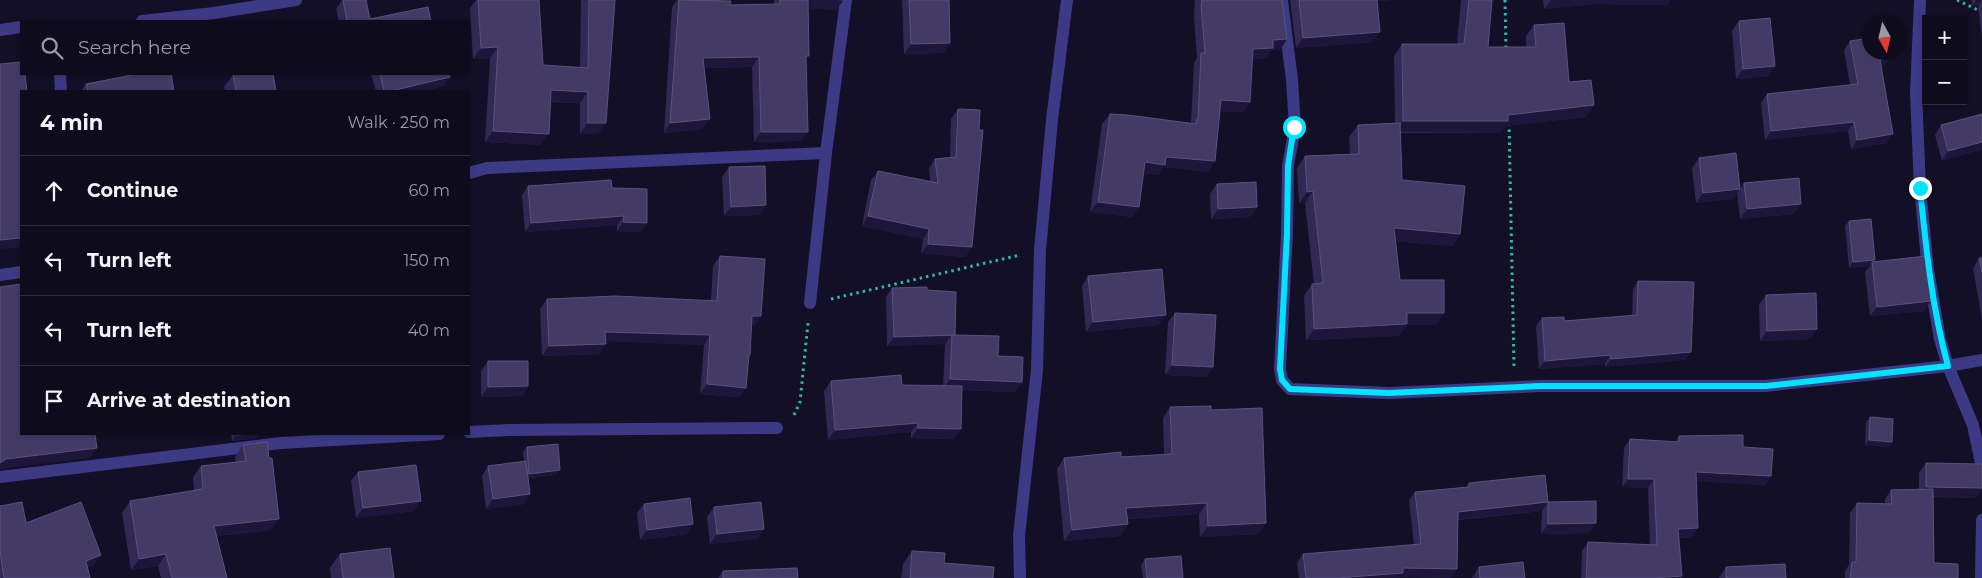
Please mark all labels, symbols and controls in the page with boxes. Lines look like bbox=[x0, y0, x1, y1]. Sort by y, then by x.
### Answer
north arrow bbox=[1862, 15, 1907, 60]
map controls bbox=[1922, 15, 1967, 105]
button: + bbox=[1922, 15, 1967, 60]
search box bbox=[20, 20, 470, 75]
icon: search bbox=[38, 34, 66, 62]
text: Search here bbox=[78, 36, 191, 59]
button: − bbox=[1922, 60, 1967, 105]
text: 4 min bbox=[40, 110, 103, 135]
text: Walk · 250 m bbox=[347, 113, 450, 132]
route start bbox=[1283, 116, 1306, 139]
icon: ahead bbox=[40, 177, 68, 205]
route end bbox=[1909, 177, 1932, 200]
text: Continue bbox=[87, 179, 178, 202]
text: 60 m bbox=[408, 181, 450, 200]
icon: left bbox=[40, 247, 68, 275]
text: Turn left bbox=[87, 249, 172, 272]
text: 150 m bbox=[403, 251, 450, 270]
icon: left bbox=[40, 317, 68, 345]
text: Turn left bbox=[87, 319, 172, 342]
text: 40 m bbox=[408, 321, 450, 340]
icon: arrive bbox=[40, 387, 68, 415]
text: Arrive at destination bbox=[87, 389, 291, 412]

